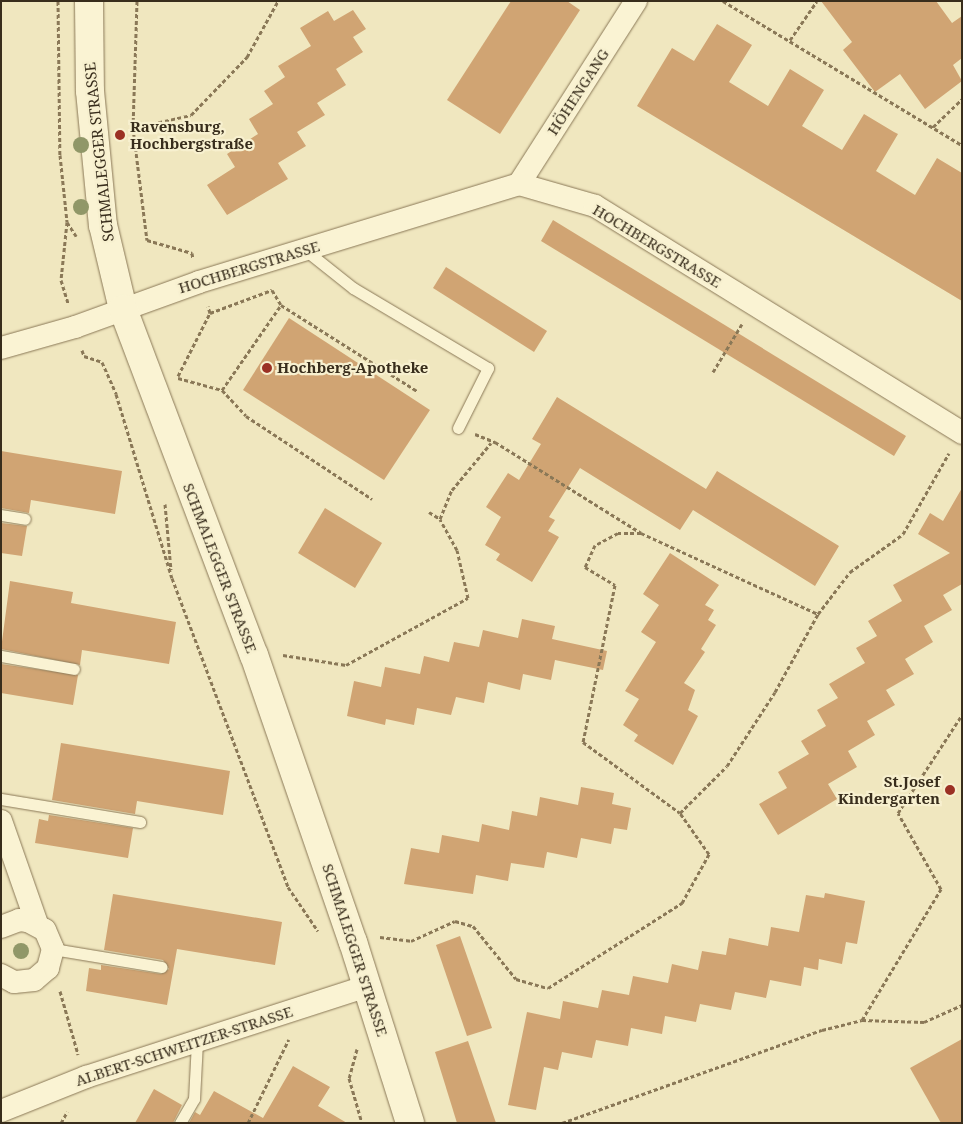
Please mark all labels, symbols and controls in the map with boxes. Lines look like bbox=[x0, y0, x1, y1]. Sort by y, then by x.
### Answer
street label: HÖHENGANG bbox=[543, 46, 613, 138]
street label: SCHMALEGGER STRASSE bbox=[81, 61, 117, 243]
place label: Ravensburg, Hochbergstraße bbox=[130, 117, 253, 152]
marker: Ravensburg, Hochbergstraße bbox=[114, 129, 126, 141]
street label: HOCHBERGSTRASSE bbox=[590, 201, 724, 291]
street label: HOCHBERGSTRASSE bbox=[176, 237, 322, 297]
place label: Hochberg-Apotheke bbox=[277, 359, 428, 377]
marker: Hochberg-Apotheke bbox=[261, 362, 273, 374]
street label: SCHMALEGGER STRASSE bbox=[179, 481, 261, 655]
place label: St.Josef Kindergarten bbox=[838, 772, 940, 807]
marker: St.Josef Kindergarten bbox=[944, 784, 956, 796]
street label: SCHMALEGGER STRASSE bbox=[319, 862, 391, 1038]
street label: ALBERT-SCHWEITZER-STRASSE bbox=[73, 1002, 295, 1090]

